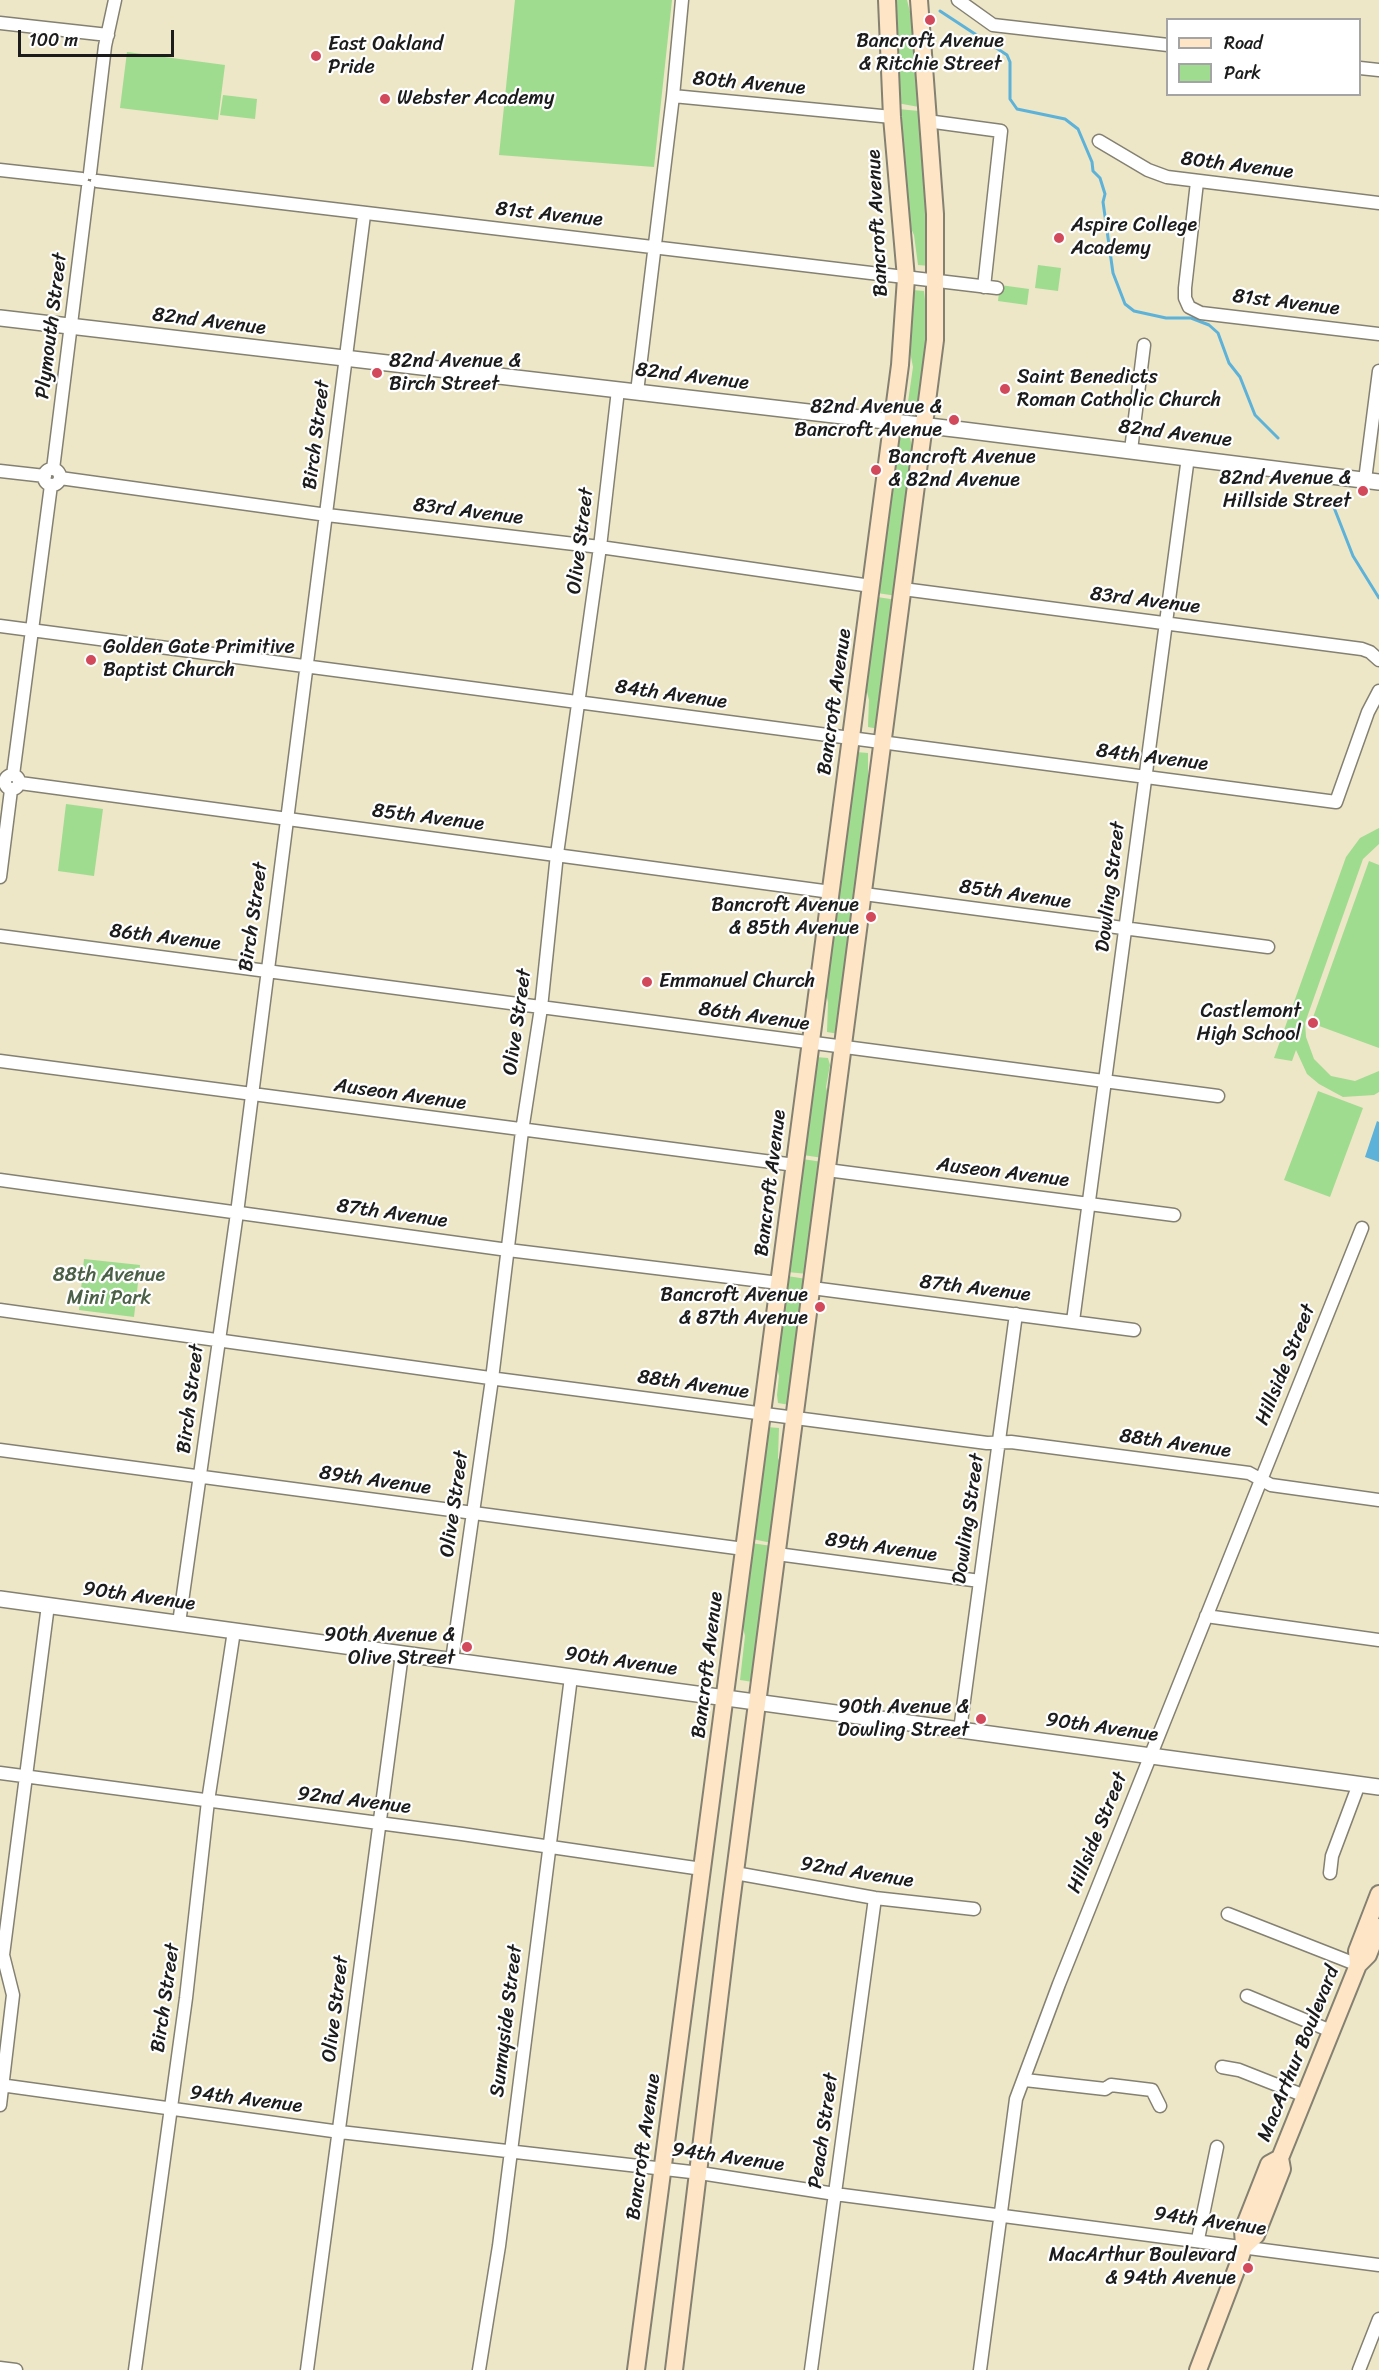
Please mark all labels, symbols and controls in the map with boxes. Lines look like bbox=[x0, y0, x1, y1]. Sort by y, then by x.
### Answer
marker: Bancroft Avenue & Ritchie Street bbox=[923, 13, 937, 27]
scale bar bbox=[21, 18, 177, 56]
legend bbox=[1166, 18, 1361, 96]
text: 100 m bbox=[29, 24, 78, 56]
text: Road bbox=[1224, 27, 1263, 59]
place label: Bancroft Avenue & Ritchie Street bbox=[856, 30, 1004, 77]
place label: East Oakland Pride bbox=[328, 33, 443, 80]
marker: East Oakland Pride bbox=[309, 49, 323, 63]
text: Park bbox=[1224, 57, 1261, 89]
street label: 80th Avenue bbox=[692, 67, 806, 101]
place label: Webster Academy bbox=[397, 87, 554, 111]
marker: Webster Academy bbox=[378, 92, 392, 106]
street label: 80th Avenue bbox=[1179, 147, 1295, 185]
street label: Bancroft Avenue bbox=[862, 149, 894, 297]
street label: 81st Avenue bbox=[494, 197, 604, 233]
place label: Aspire College Academy bbox=[1071, 214, 1197, 261]
marker: Aspire College Academy bbox=[1052, 231, 1066, 245]
street label: Plymouth Street bbox=[31, 252, 73, 400]
street label: 81st Avenue bbox=[1231, 285, 1341, 321]
street label: 82nd Avenue bbox=[151, 303, 267, 341]
place label: 82nd Avenue & Birch Street bbox=[389, 350, 521, 397]
street label: 82nd Avenue bbox=[634, 358, 750, 396]
marker: 82nd Avenue & Birch Street bbox=[370, 366, 384, 380]
place label: Saint Benedicts Roman Catholic Church bbox=[1017, 366, 1221, 413]
street label: Birch Street bbox=[298, 379, 336, 491]
marker: Saint Benedicts Roman Catholic Church bbox=[998, 382, 1012, 396]
place label: 82nd Avenue & Bancroft Avenue bbox=[794, 396, 942, 443]
marker: 82nd Avenue & Bancroft Avenue bbox=[947, 413, 961, 427]
street label: 82nd Avenue bbox=[1117, 415, 1233, 453]
place label: Bancroft Avenue & 82nd Avenue bbox=[888, 446, 1036, 493]
marker: Bancroft Avenue & 82nd Avenue bbox=[869, 463, 883, 477]
place label: 82nd Avenue & Hillside Street bbox=[1219, 467, 1351, 514]
marker: 82nd Avenue & Hillside Street bbox=[1356, 484, 1370, 498]
street label: Olive Street bbox=[563, 486, 599, 596]
street label: 83rd Avenue bbox=[412, 493, 524, 531]
street label: 83rd Avenue bbox=[1089, 582, 1201, 620]
street label: Bancroft Avenue bbox=[813, 627, 857, 777]
place label: Golden Gate Primitive Baptist Church bbox=[103, 636, 295, 683]
marker: Golden Gate Primitive Baptist Church bbox=[84, 653, 98, 667]
street label: 84th Avenue bbox=[613, 675, 729, 715]
street label: 84th Avenue bbox=[1095, 739, 1209, 777]
street label: 85th Avenue bbox=[371, 799, 485, 837]
street label: Dowling Street bbox=[1091, 820, 1131, 954]
street label: Birch Street bbox=[234, 861, 274, 973]
street label: 85th Avenue bbox=[958, 875, 1072, 915]
place label: Bancroft Avenue & 85th Avenue bbox=[711, 894, 859, 941]
marker: Bancroft Avenue & 85th Avenue bbox=[864, 910, 878, 924]
street label: 86th Avenue bbox=[108, 919, 222, 957]
street label: Olive Street bbox=[499, 967, 537, 1077]
place label: Emmanuel Church bbox=[659, 970, 815, 994]
marker: Emmanuel Church bbox=[640, 975, 654, 989]
street label: 86th Avenue bbox=[697, 997, 811, 1037]
place label: Castlemont High School bbox=[1197, 1000, 1301, 1047]
marker: Castlemont High School bbox=[1306, 1016, 1320, 1030]
street label: Auseon Avenue bbox=[332, 1074, 468, 1116]
street label: Bancroft Avenue bbox=[750, 1108, 792, 1258]
street label: Auseon Avenue bbox=[936, 1153, 1070, 1193]
street label: 87th Avenue bbox=[335, 1194, 449, 1234]
park label: 88th Avenue Mini Park bbox=[53, 1264, 165, 1311]
street label: 87th Avenue bbox=[918, 1270, 1032, 1308]
place label: Bancroft Avenue & 87th Avenue bbox=[660, 1284, 808, 1331]
marker: Bancroft Avenue & 87th Avenue bbox=[813, 1300, 827, 1314]
street label: Hillside Street bbox=[1251, 1301, 1321, 1429]
street label: Birch Street bbox=[172, 1343, 210, 1455]
street label: 88th Avenue bbox=[636, 1365, 750, 1405]
street label: 88th Avenue bbox=[1118, 1424, 1232, 1464]
street label: Olive Street bbox=[436, 1449, 474, 1559]
street label: Dowling Street bbox=[948, 1452, 990, 1586]
street label: 89th Avenue bbox=[318, 1461, 432, 1501]
street label: 89th Avenue bbox=[824, 1528, 938, 1568]
street label: 90th Avenue bbox=[81, 1577, 197, 1617]
street label: Bancroft Avenue bbox=[687, 1590, 729, 1740]
place label: 90th Avenue & Olive Street bbox=[324, 1624, 455, 1671]
marker: 90th Avenue & Olive Street bbox=[460, 1640, 474, 1654]
street label: 90th Avenue bbox=[563, 1642, 679, 1682]
place label: 90th Avenue & Dowling Street bbox=[838, 1696, 969, 1743]
street label: 90th Avenue bbox=[1044, 1708, 1160, 1748]
marker: 90th Avenue & Dowling Street bbox=[974, 1712, 988, 1726]
street label: Hillside Street bbox=[1063, 1769, 1133, 1897]
street label: 92nd Avenue bbox=[296, 1782, 412, 1820]
street label: 92nd Avenue bbox=[799, 1852, 915, 1894]
street label: Birch Street bbox=[146, 1942, 186, 2054]
street label: Sunnyside Street bbox=[486, 1943, 528, 2099]
street label: Olive Street bbox=[318, 1954, 354, 2064]
street label: MacArthur Boulevard bbox=[1253, 1963, 1345, 2145]
street label: Bancroft Avenue bbox=[622, 2072, 666, 2222]
street label: Peach Street bbox=[804, 2072, 844, 2190]
street label: 94th Avenue bbox=[188, 2081, 304, 2119]
street label: 94th Avenue bbox=[670, 2138, 786, 2178]
street label: 94th Avenue bbox=[1152, 2202, 1268, 2242]
place label: MacArthur Boulevard & 94th Avenue bbox=[1049, 2244, 1236, 2291]
marker: MacArthur Boulevard & 94th Avenue bbox=[1241, 2261, 1255, 2275]

